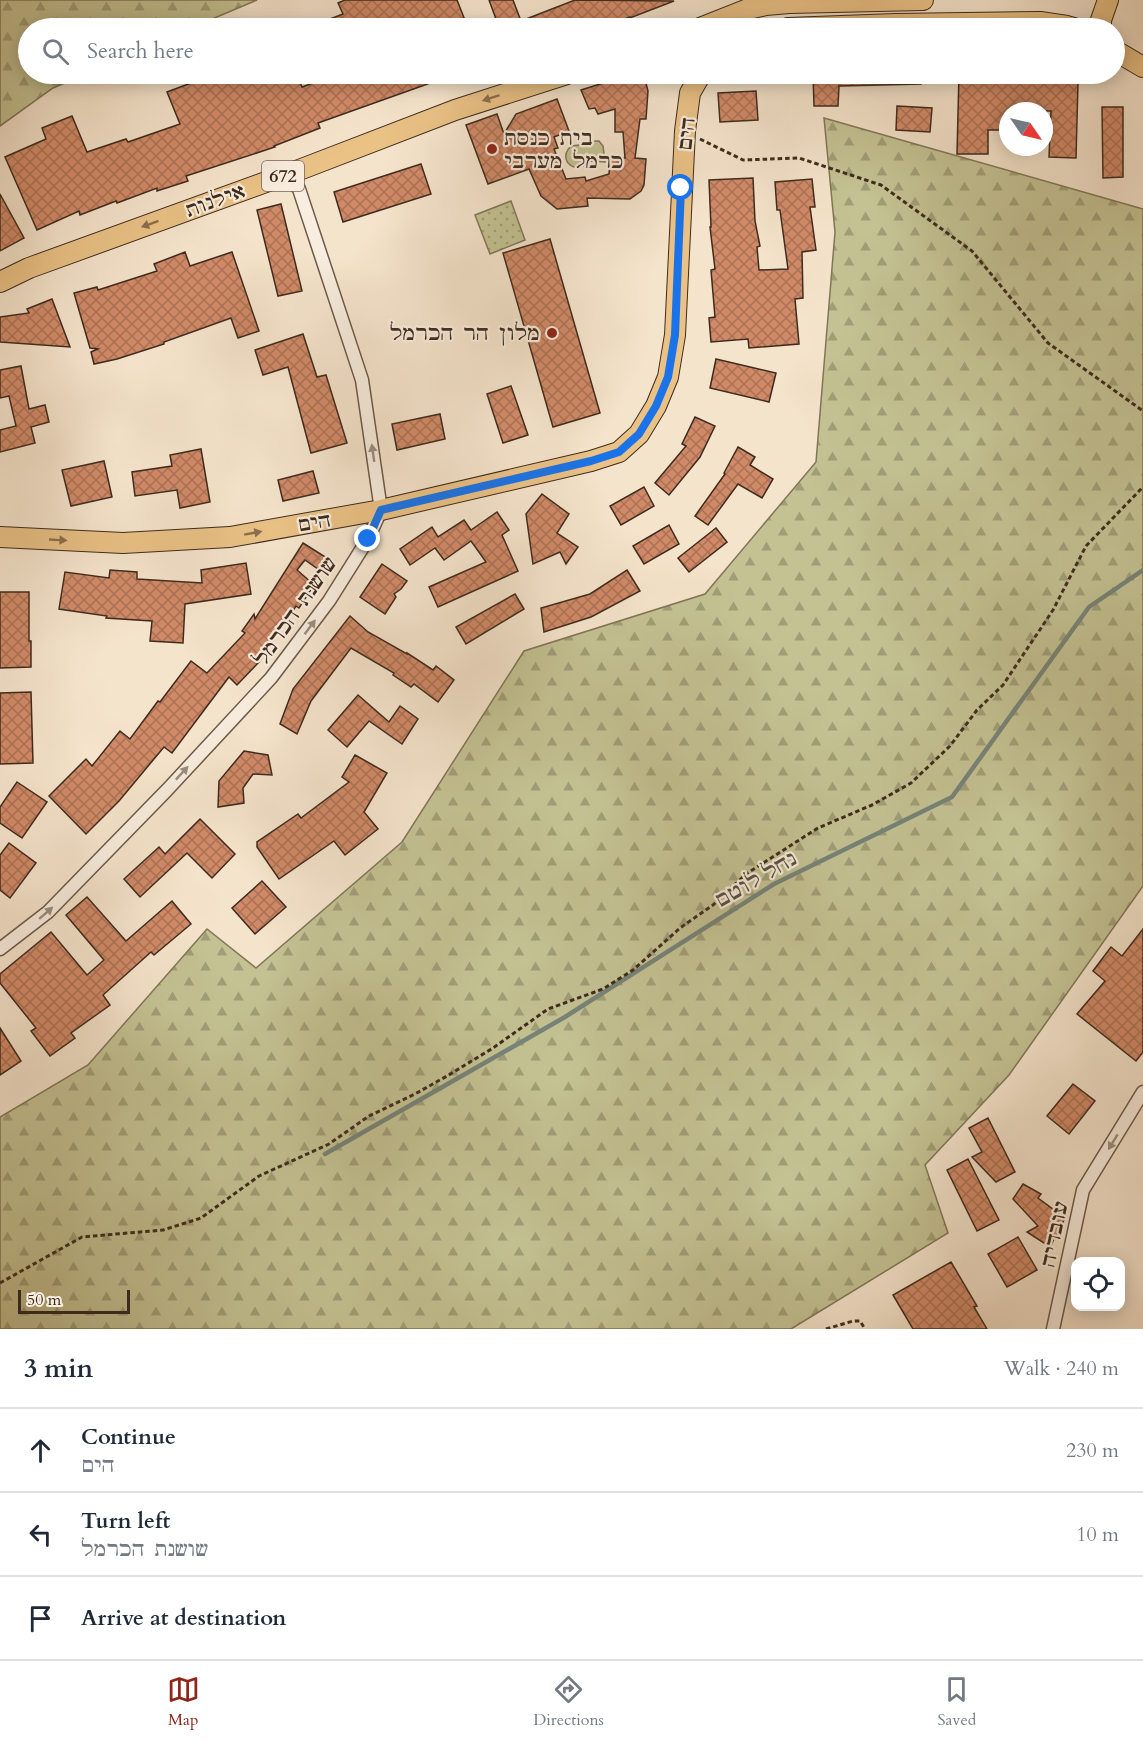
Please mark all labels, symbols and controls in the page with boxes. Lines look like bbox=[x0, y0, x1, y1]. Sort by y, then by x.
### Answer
search box bbox=[18, 18, 1125, 84]
icon: search bbox=[39, 35, 72, 68]
text: Search here bbox=[87, 36, 194, 66]
one-way arrow bbox=[482, 94, 500, 103]
north arrow bbox=[999, 102, 1053, 156]
street label: הים bbox=[671, 116, 702, 152]
place label: בית כנסת כרמל מערבי bbox=[504, 125, 624, 175]
marker: בית כנסת כרמל מערבי bbox=[485, 142, 499, 156]
road number: 672 bbox=[262, 161, 304, 191]
route start bbox=[667, 174, 693, 200]
street label: אילנות bbox=[182, 177, 249, 224]
one-way arrow bbox=[141, 219, 159, 229]
place label: מלון הר הכרמל bbox=[390, 320, 540, 347]
marker: מלון הר הכרמל bbox=[545, 326, 559, 340]
one-way arrow bbox=[369, 443, 378, 462]
street label: הים bbox=[295, 506, 333, 539]
route end bbox=[354, 525, 380, 551]
one-way arrow bbox=[243, 528, 262, 537]
one-way arrow bbox=[49, 535, 68, 544]
street label: שושנת הכרמל bbox=[248, 551, 343, 671]
one-way arrow bbox=[303, 619, 315, 634]
one-way arrow bbox=[175, 766, 189, 781]
water label: נחל לוטם bbox=[710, 845, 802, 914]
one-way arrow bbox=[38, 907, 53, 920]
one-way arrow bbox=[1107, 1134, 1118, 1150]
street label: עובדיה bbox=[1034, 1199, 1075, 1270]
map controls bbox=[1071, 1257, 1125, 1311]
button: locate bbox=[1071, 1257, 1125, 1311]
scale bar bbox=[18, 1287, 130, 1314]
text: 50 m bbox=[27, 1289, 61, 1311]
text: 3 min bbox=[24, 1351, 93, 1386]
text: Walk · 240 m bbox=[1004, 1355, 1119, 1382]
text: Continue bbox=[81, 1422, 176, 1452]
icon: ahead bbox=[24, 1434, 57, 1467]
text: 230 m bbox=[1066, 1437, 1119, 1464]
text: הים bbox=[81, 1452, 114, 1479]
text: Turn left bbox=[81, 1506, 170, 1536]
icon: left bbox=[24, 1518, 57, 1551]
text: 10 m bbox=[1076, 1521, 1119, 1548]
text: שושנת הכרמל bbox=[81, 1536, 208, 1563]
icon: arrive bbox=[24, 1602, 57, 1635]
text: Arrive at destination bbox=[81, 1603, 286, 1633]
tab: Map bbox=[167, 1673, 200, 1731]
tab: Directions bbox=[533, 1673, 604, 1731]
tab: Saved bbox=[937, 1673, 976, 1731]

